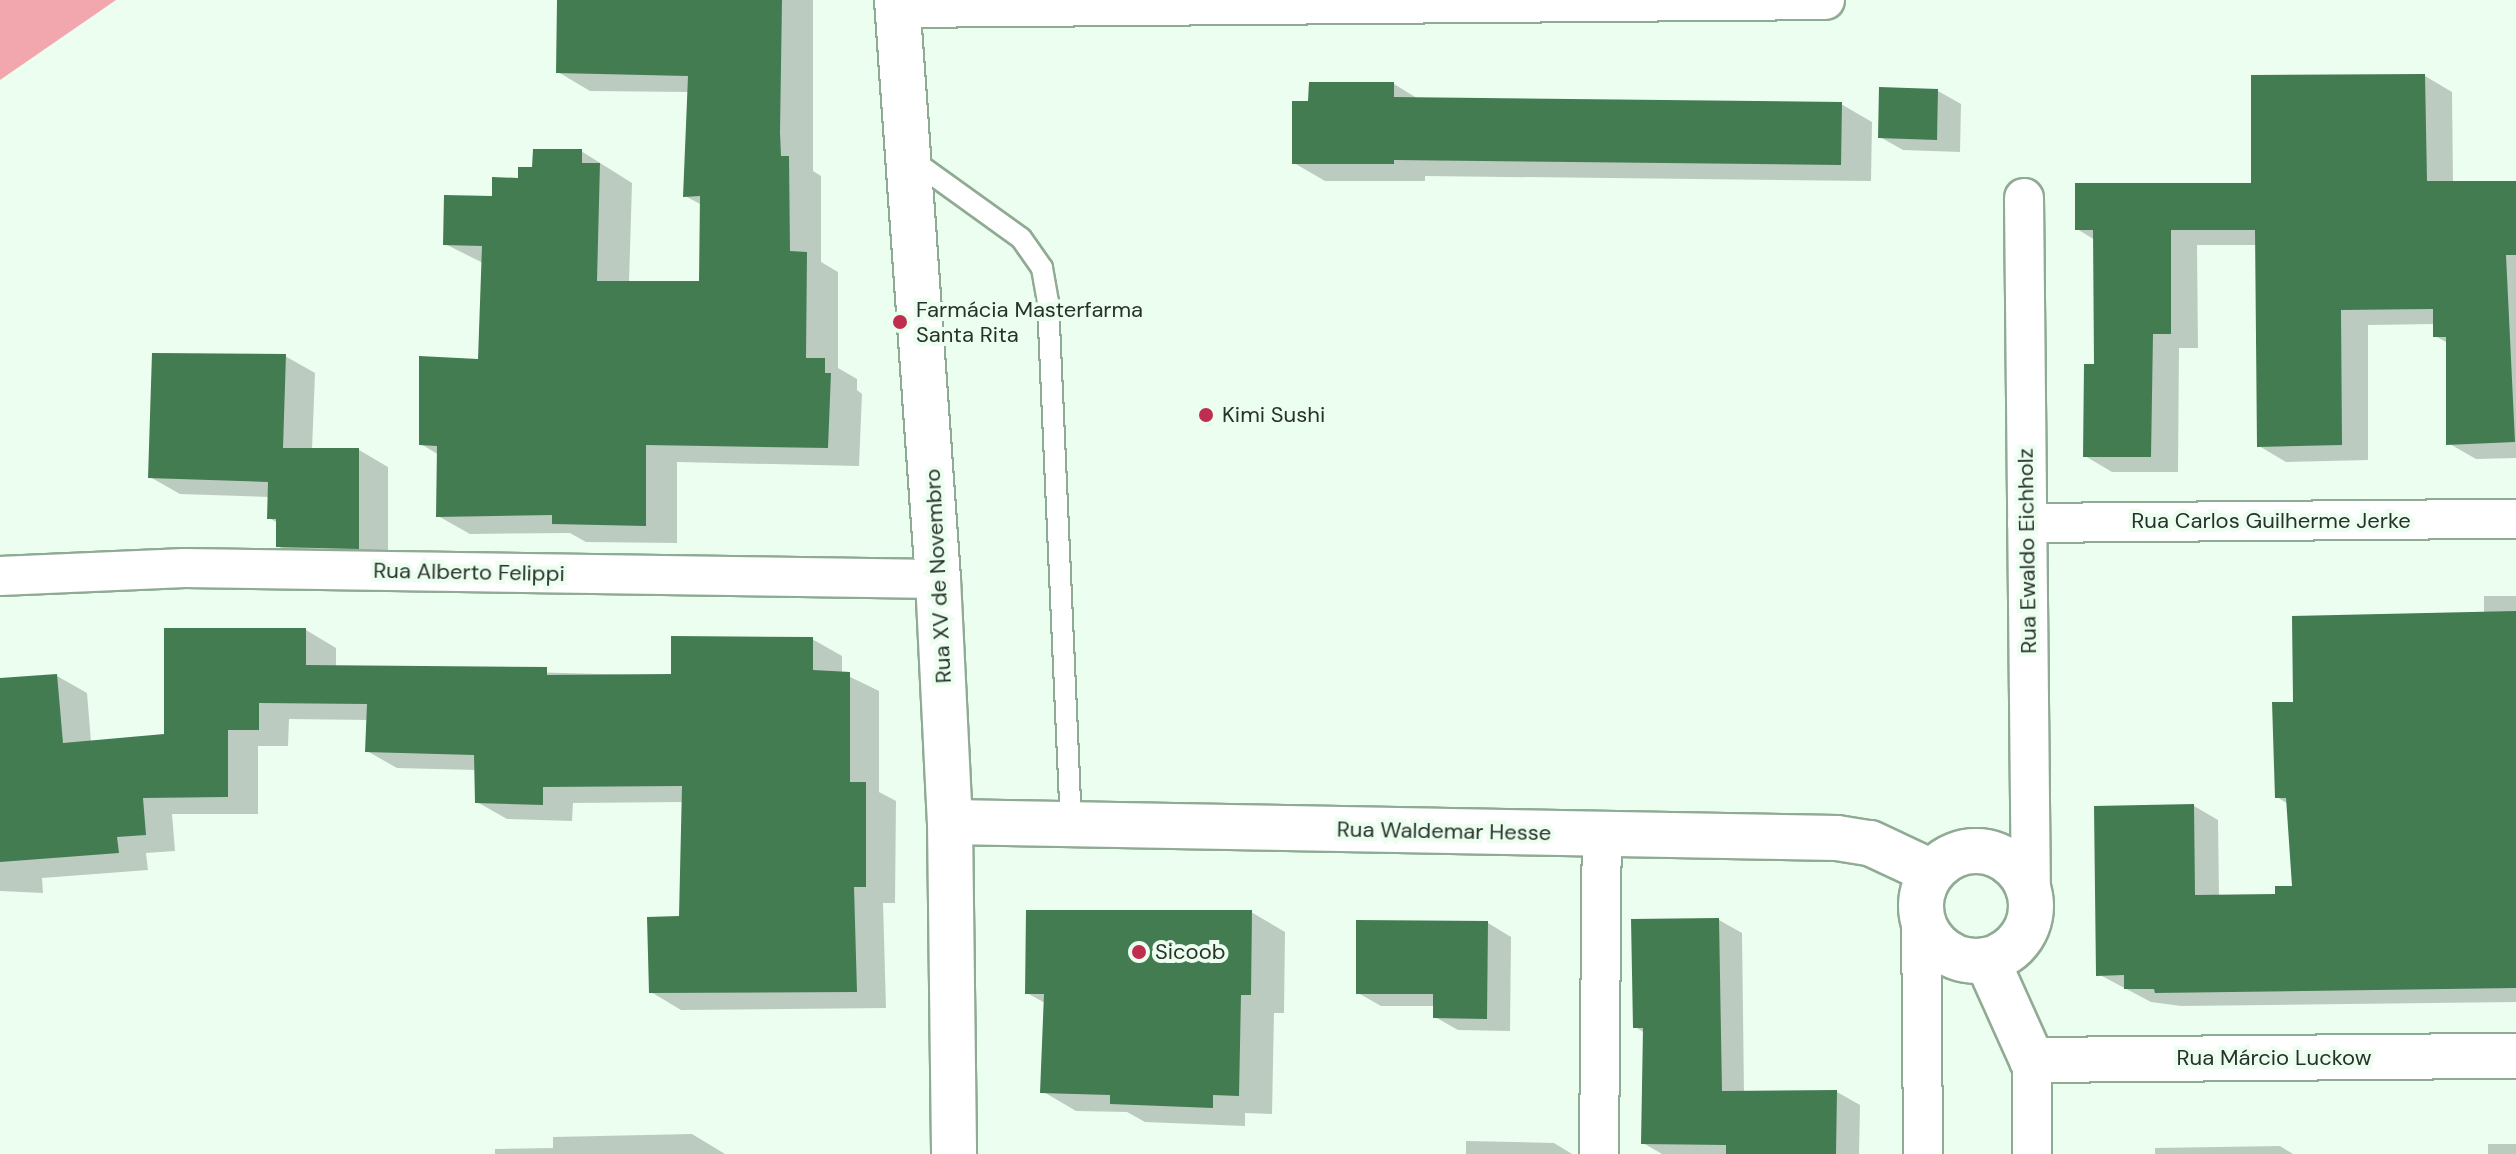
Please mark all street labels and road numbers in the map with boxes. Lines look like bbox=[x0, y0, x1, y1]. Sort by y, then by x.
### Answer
street label: Rua Ewaldo Eichholz bbox=[2012, 448, 2042, 654]
street label: Rua XV de Novembro bbox=[919, 468, 957, 684]
street label: Rua Carlos Guilherme Jerke bbox=[2131, 508, 2411, 534]
street label: Rua Alberto Felippi bbox=[373, 557, 565, 587]
street label: Rua Waldemar Hesse bbox=[1337, 816, 1551, 846]
street label: Rua Márcio Luckow bbox=[2177, 1045, 2371, 1071]

